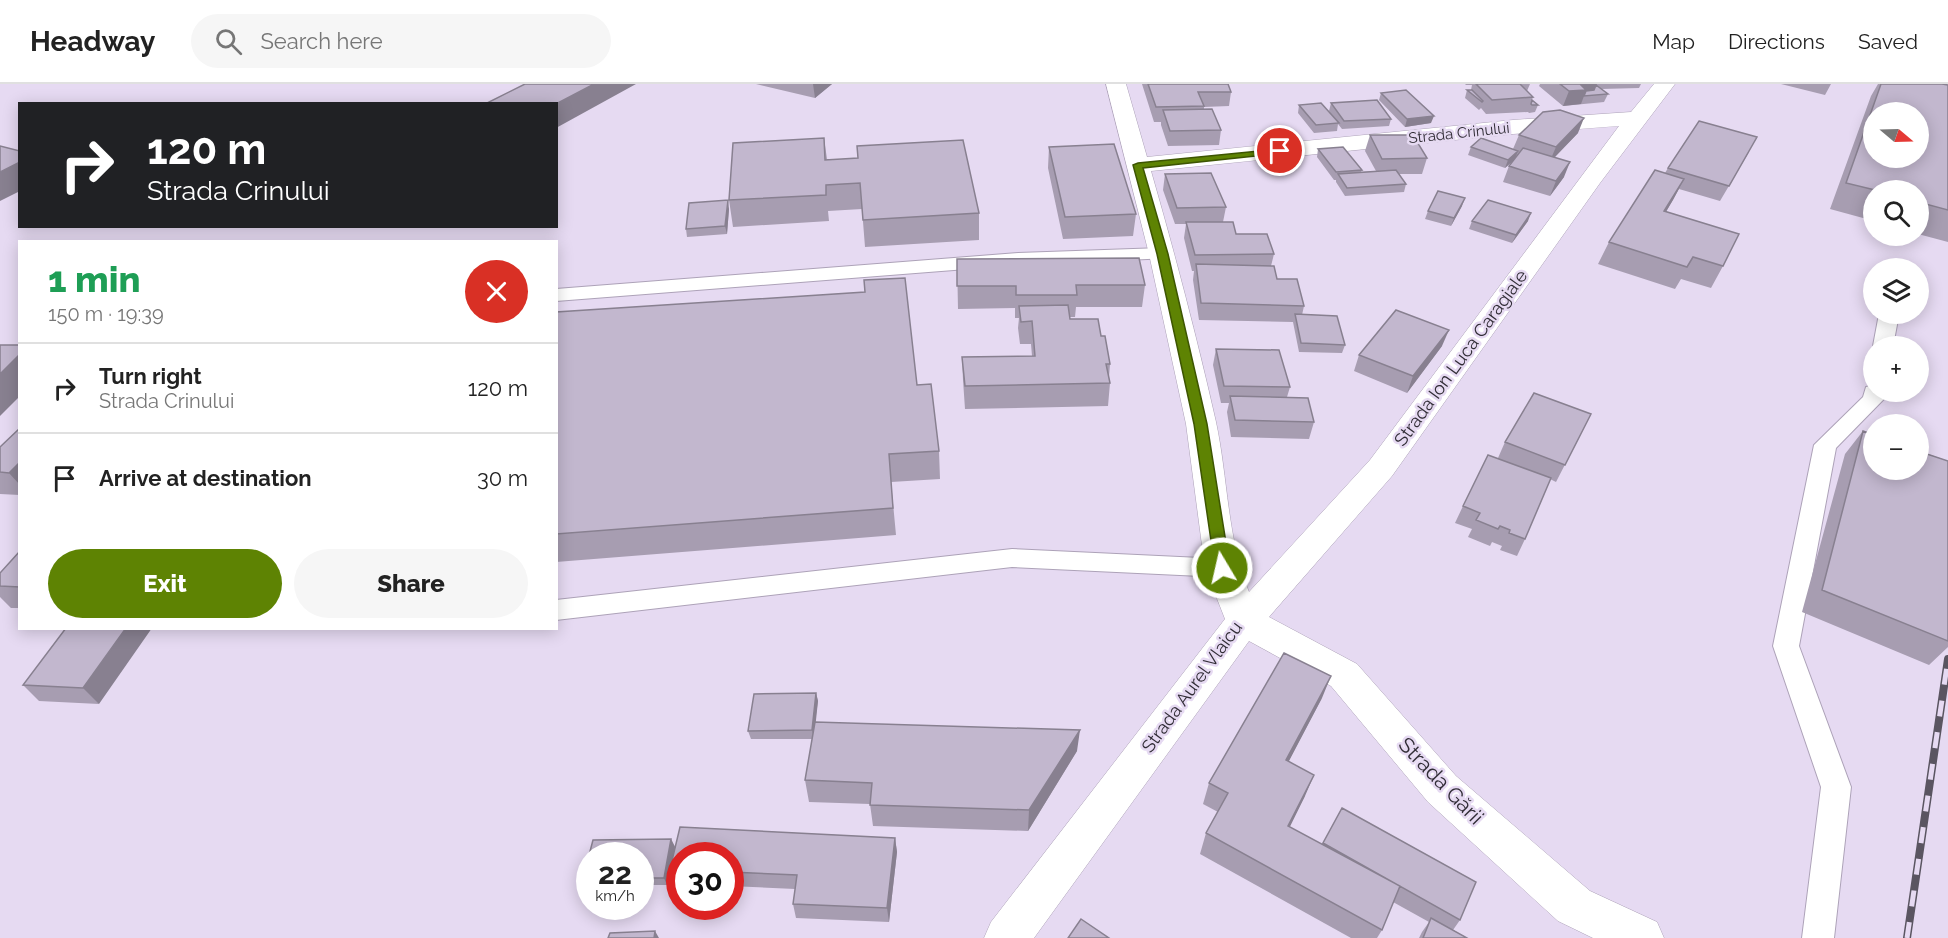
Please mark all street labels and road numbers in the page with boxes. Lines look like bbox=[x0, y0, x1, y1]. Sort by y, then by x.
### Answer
street label: Strada Crinului bbox=[1408, 119, 1510, 147]
street label: Strada Ion Luca Caragiale bbox=[1390, 265, 1532, 450]
street label: Strada Aurel Vlaicu bbox=[1137, 617, 1246, 756]
street label: Strada Gării bbox=[1394, 732, 1489, 829]

